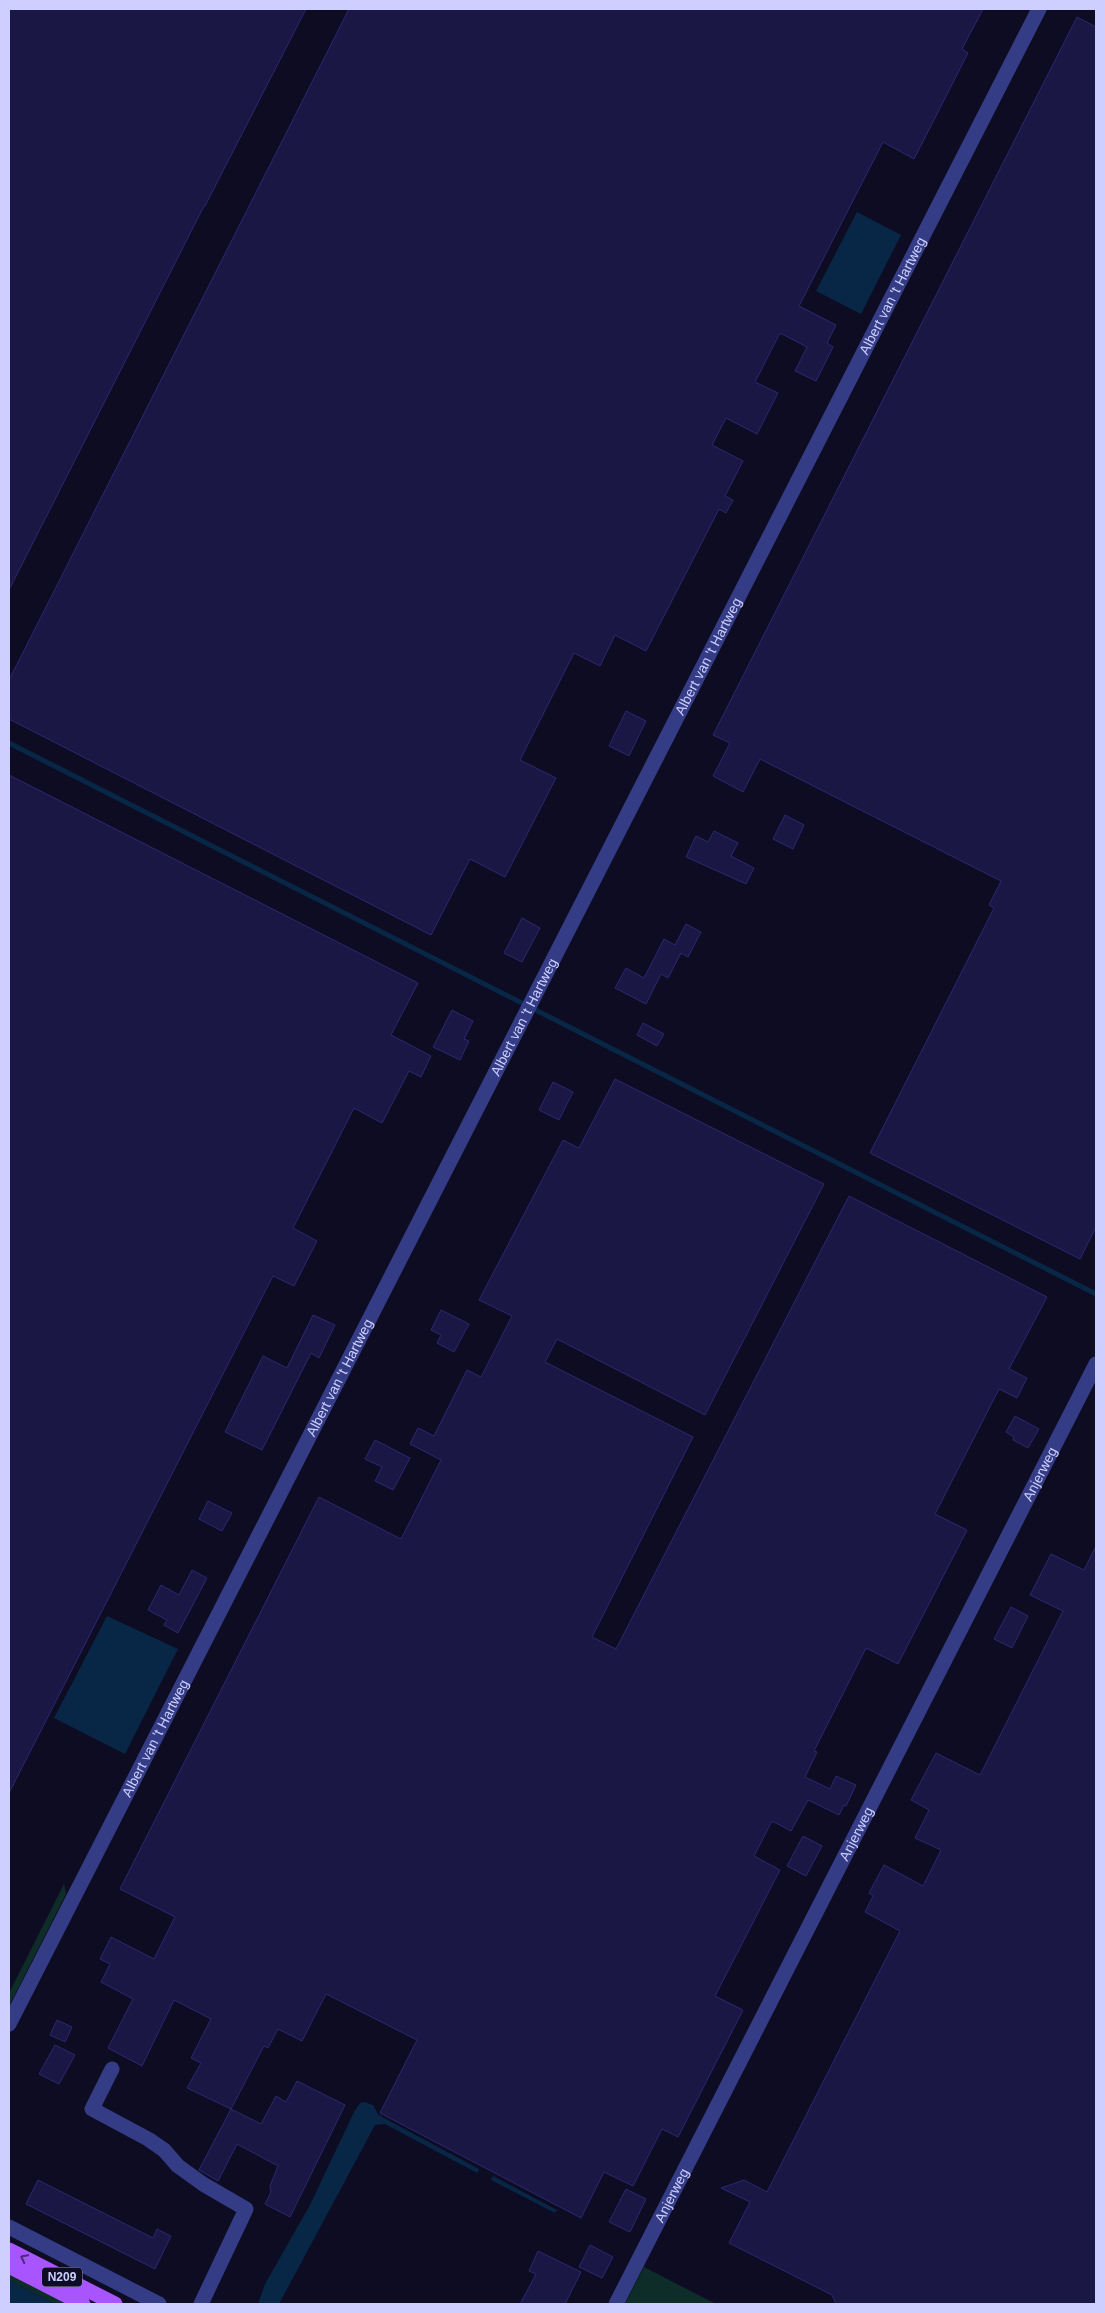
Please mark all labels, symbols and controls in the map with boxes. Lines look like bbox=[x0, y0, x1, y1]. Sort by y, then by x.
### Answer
street label: Albert van 't Hartweg bbox=[856, 234, 929, 357]
street label: Albert van 't Hartweg bbox=[671, 595, 745, 718]
street label: Albert van 't Hartweg bbox=[487, 956, 560, 1078]
street label: Albert van 't Hartweg bbox=[303, 1316, 376, 1439]
street label: Anjerweg bbox=[1019, 1444, 1060, 1504]
street label: Albert van 't Hartweg bbox=[118, 1677, 192, 1800]
street label: Anjerweg bbox=[836, 1804, 877, 1863]
street label: Anjerweg bbox=[651, 2166, 692, 2225]
one-way arrow bbox=[21, 2254, 30, 2264]
road number: N209 bbox=[42, 2268, 82, 2286]

